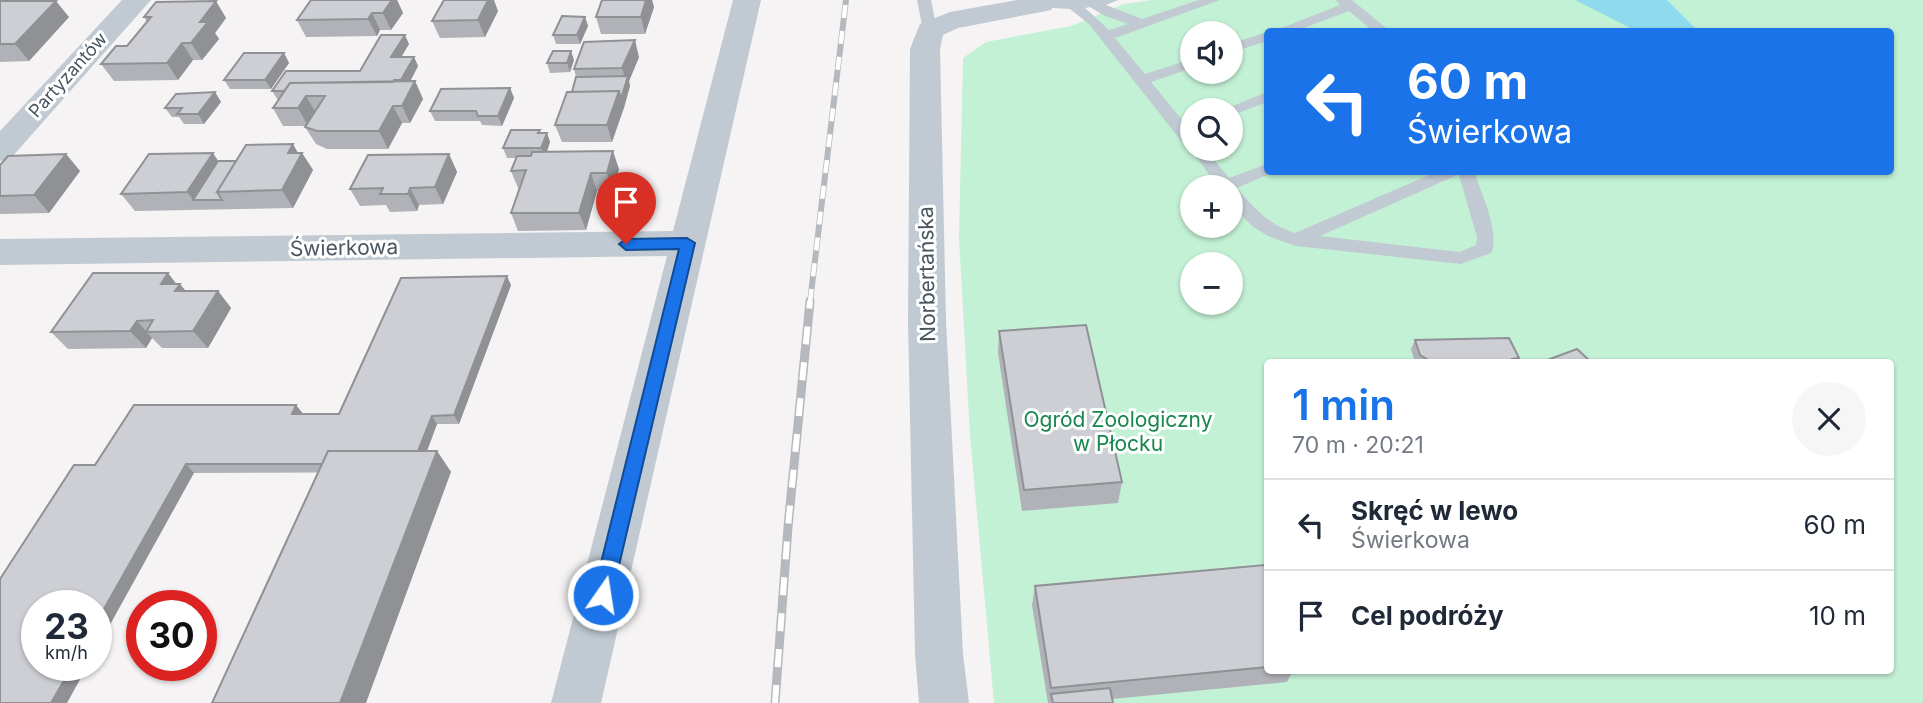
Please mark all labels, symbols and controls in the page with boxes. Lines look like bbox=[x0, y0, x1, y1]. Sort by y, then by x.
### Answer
map controls bbox=[1180, 21, 1243, 315]
button: sound bbox=[1180, 21, 1243, 84]
street label: Partyzantów bbox=[24, 28, 111, 121]
text: 60 m bbox=[1407, 52, 1528, 111]
icon: left bbox=[1292, 56, 1383, 147]
button: search bbox=[1180, 98, 1243, 161]
text: Świerkowa bbox=[1407, 112, 1572, 151]
pin bbox=[596, 172, 656, 244]
button: + bbox=[1180, 175, 1243, 238]
icon: arrive bbox=[607, 183, 645, 221]
street label: Norbertańska bbox=[913, 206, 940, 342]
street label: Świerkowa bbox=[290, 233, 398, 261]
button: − bbox=[1180, 252, 1243, 315]
text: 1 min bbox=[1292, 379, 1395, 430]
button: close bbox=[1792, 382, 1866, 456]
park label: Ogród Zoologiczny w Płocku bbox=[1023, 407, 1213, 456]
text: 70 m · 20:21 bbox=[1292, 431, 1424, 459]
text: Skręć w lewo bbox=[1351, 495, 1518, 526]
icon: left bbox=[1292, 506, 1330, 544]
text: 60 m bbox=[1803, 509, 1866, 540]
text: Świerkowa bbox=[1351, 526, 1470, 554]
position arrow bbox=[566, 558, 640, 632]
speed limit sign: 30 bbox=[126, 590, 217, 681]
icon: arrive bbox=[1292, 597, 1330, 635]
text: Cel podróży bbox=[1351, 600, 1504, 631]
text: 10 m bbox=[1809, 600, 1866, 631]
text: 23 bbox=[44, 605, 89, 647]
text: km/h bbox=[45, 642, 88, 663]

